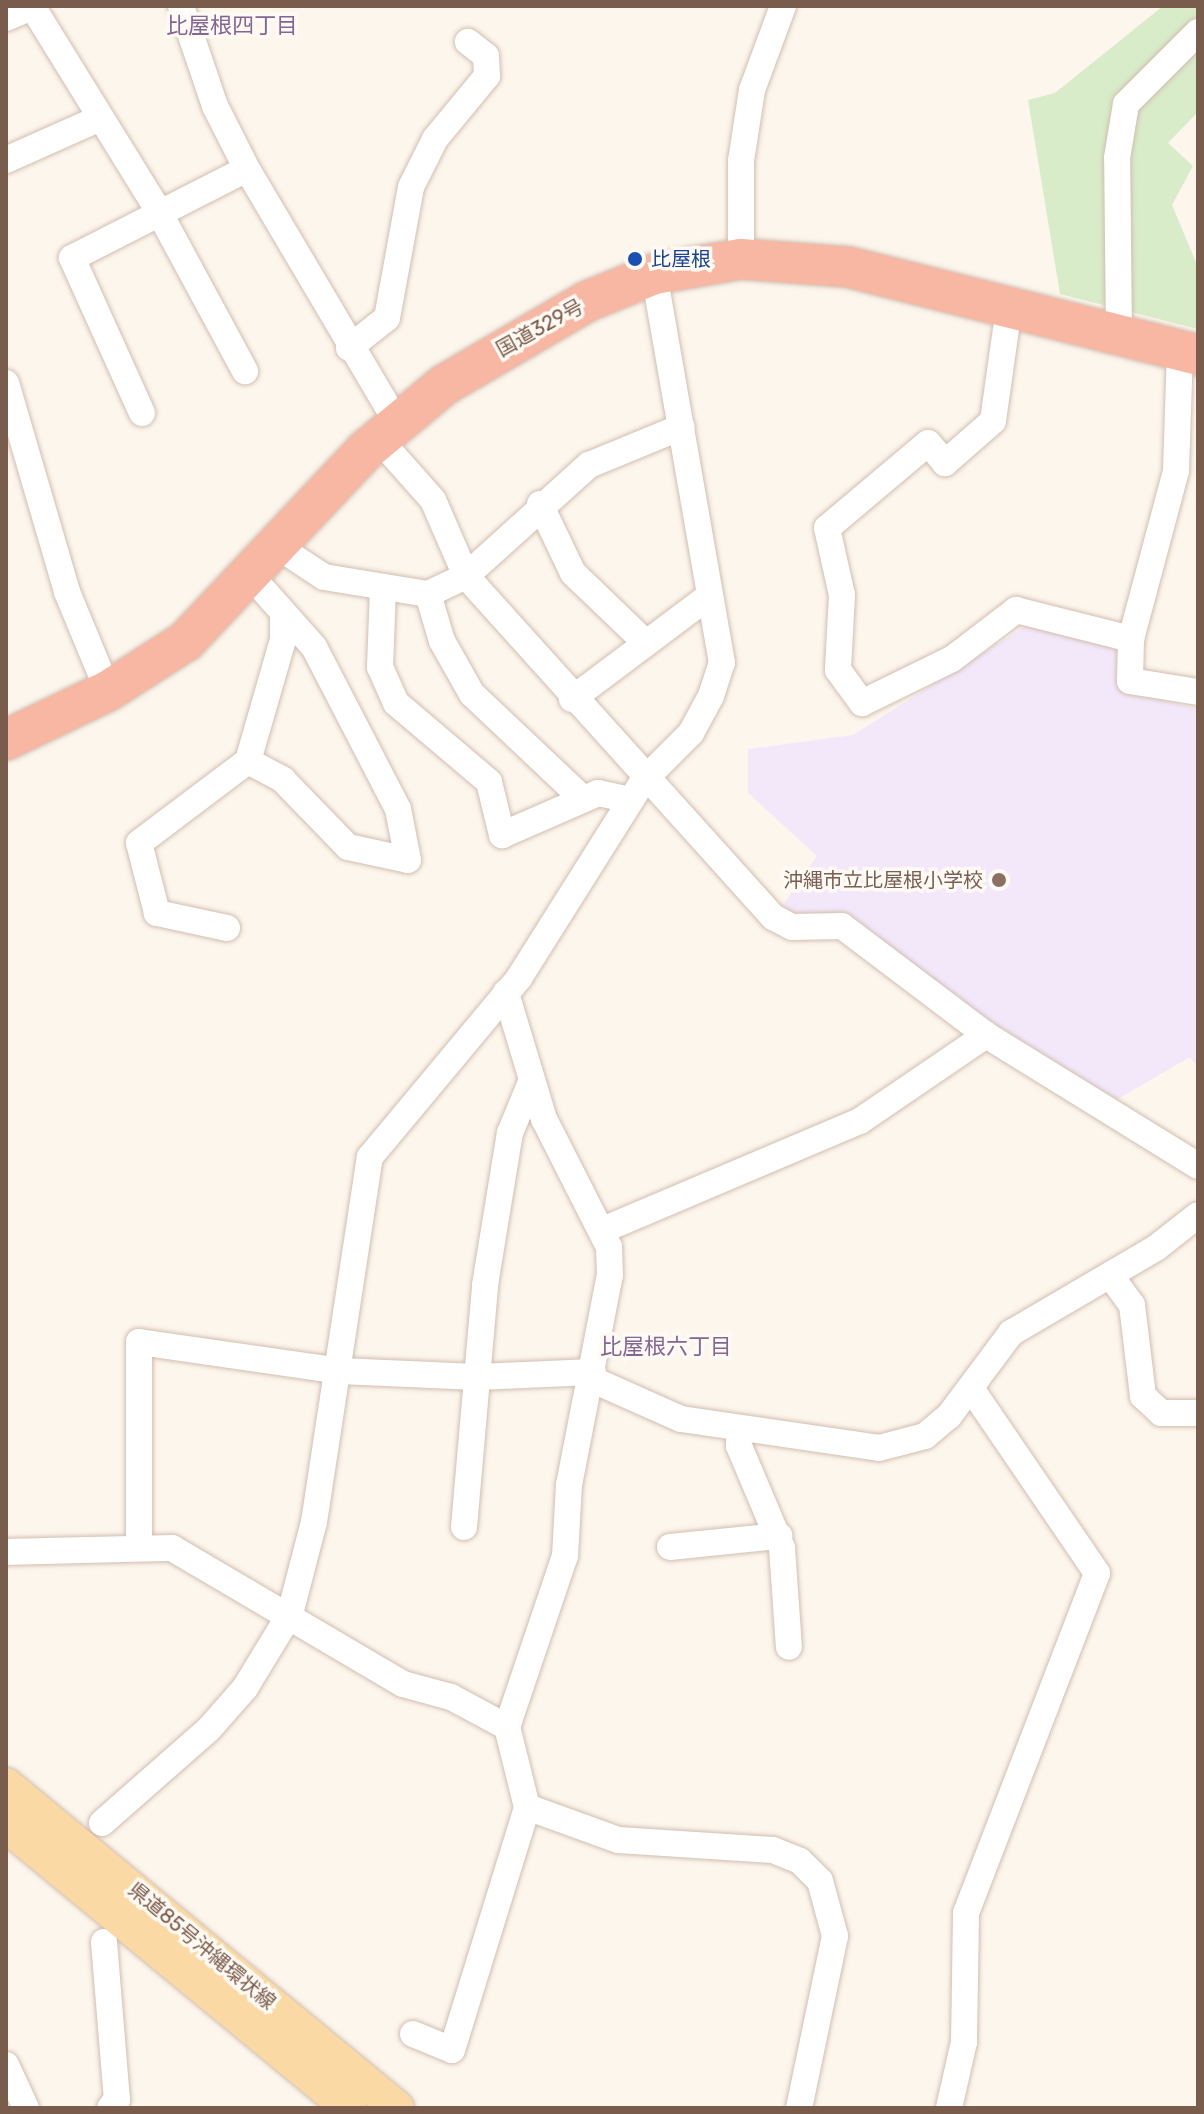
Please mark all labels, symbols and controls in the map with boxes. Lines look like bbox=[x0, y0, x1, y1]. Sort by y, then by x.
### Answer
district label: 比屋根四丁目 bbox=[166, 13, 298, 39]
place label: 比屋根 bbox=[651, 247, 711, 271]
marker: 比屋根 bbox=[626, 250, 644, 268]
street label: 国道329号 bbox=[492, 294, 588, 362]
place label: 沖縄市立比屋根小学校 bbox=[783, 868, 983, 892]
marker: 沖縄市立比屋根小学校 bbox=[990, 871, 1008, 889]
district label: 比屋根六丁目 bbox=[600, 1334, 732, 1360]
street label: 県道85号沖縄環状線 bbox=[124, 1877, 280, 2015]

